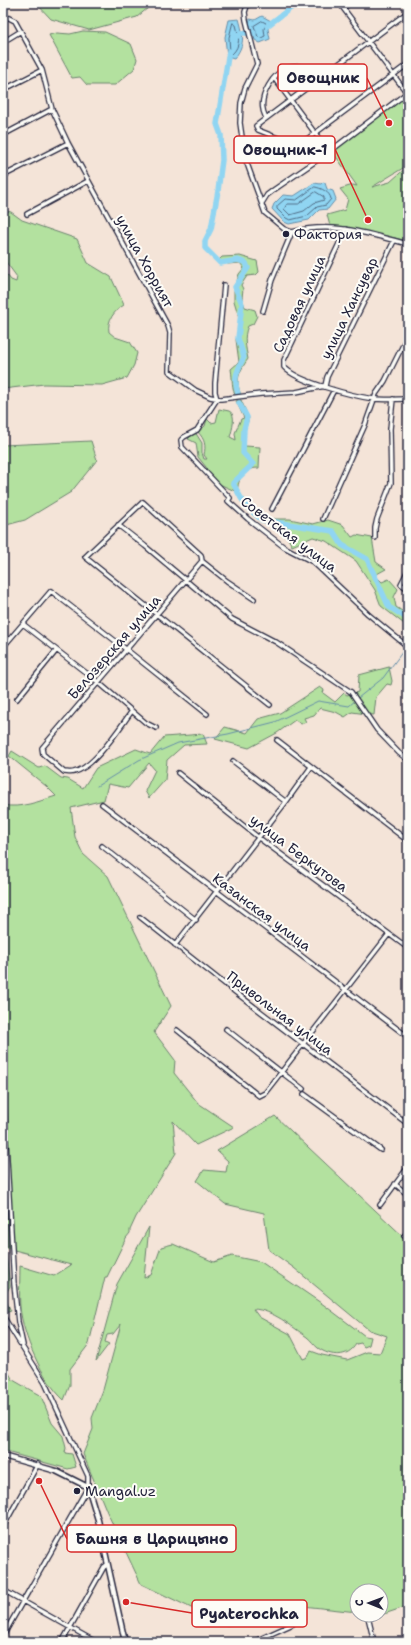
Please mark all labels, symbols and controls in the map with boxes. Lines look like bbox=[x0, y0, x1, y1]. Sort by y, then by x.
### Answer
callout: Овощник bbox=[278, 64, 367, 91]
text: Овощник bbox=[286, 68, 360, 88]
callout: Овощник-1 bbox=[234, 136, 335, 163]
text: Овощник-1 bbox=[242, 140, 328, 160]
street label: улица Хоррият bbox=[112, 211, 178, 311]
place label: Фактория bbox=[294, 225, 362, 243]
marker: Фактория bbox=[281, 229, 291, 239]
street label: Садовая улица bbox=[269, 252, 330, 355]
street label: улица Хансувар bbox=[317, 254, 382, 362]
street label: Советская улица bbox=[237, 492, 341, 576]
street label: Белозерская улица bbox=[64, 591, 165, 703]
street label: улица Беркутова bbox=[246, 810, 352, 896]
street label: Казанская улица bbox=[209, 869, 315, 955]
street label: Привольная улица bbox=[223, 967, 337, 1059]
place label: Mangal.uz bbox=[85, 1482, 156, 1500]
marker: Mangal.uz bbox=[72, 1486, 82, 1496]
callout: Башня в Царицыно bbox=[67, 1525, 236, 1552]
text: Башня в Царицыно bbox=[75, 1529, 229, 1549]
north arrow bbox=[349, 1583, 389, 1623]
text: С bbox=[352, 1599, 367, 1606]
callout: Pyaterochka bbox=[192, 1600, 307, 1627]
text: Pyaterochka bbox=[199, 1604, 300, 1624]

